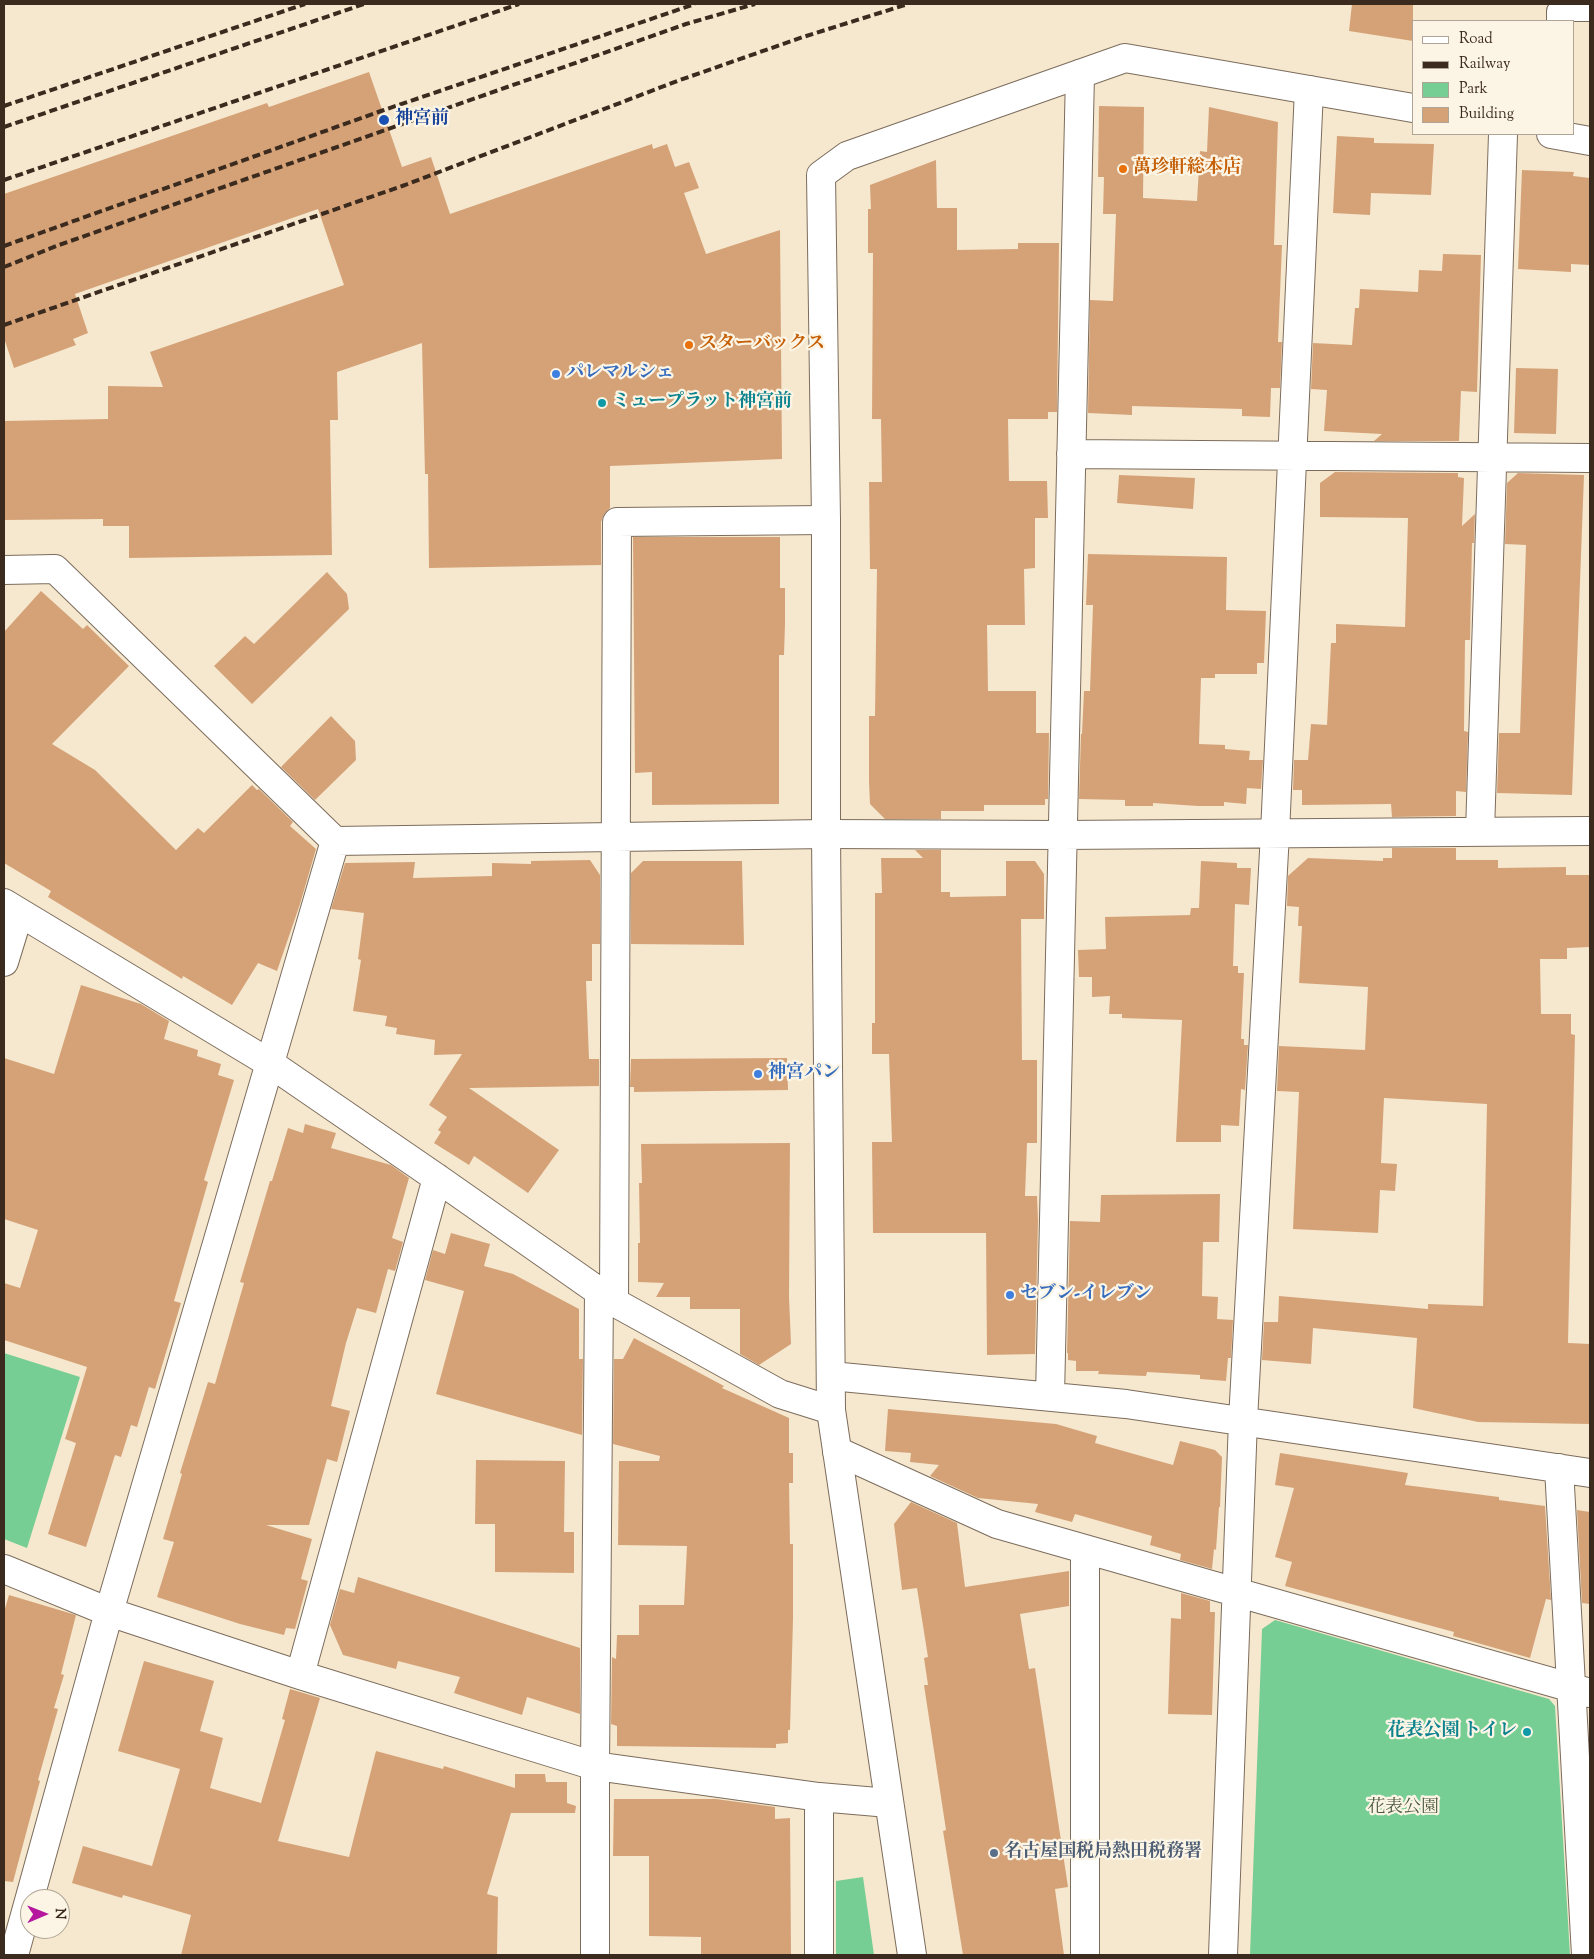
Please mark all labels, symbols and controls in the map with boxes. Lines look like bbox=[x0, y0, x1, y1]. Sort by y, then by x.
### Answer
legend bbox=[1412, 20, 1574, 135]
text: Road bbox=[1459, 29, 1493, 50]
text: Railway bbox=[1459, 54, 1510, 75]
text: Park bbox=[1459, 79, 1488, 100]
text: Building bbox=[1459, 104, 1514, 125]
place label: 神宮前 bbox=[395, 109, 449, 131]
marker: 神宮前 bbox=[377, 113, 391, 127]
place label: 萬珍軒総本店 bbox=[1133, 158, 1241, 180]
marker: 萬珍軒総本店 bbox=[1117, 163, 1129, 175]
place label: スターバックス bbox=[699, 334, 825, 356]
marker: スターバックス bbox=[683, 339, 695, 351]
place label: パレマルシェ bbox=[566, 363, 674, 385]
marker: パレマルシェ bbox=[550, 368, 562, 380]
place label: ミュープラット神宮前 bbox=[612, 392, 792, 414]
marker: ミュープラット神宮前 bbox=[596, 397, 608, 409]
place label: 神宮パン bbox=[768, 1063, 840, 1085]
marker: 神宮パン bbox=[752, 1068, 764, 1080]
place label: セブン-イレブン bbox=[1020, 1284, 1152, 1306]
marker: セブン-イレブン bbox=[1004, 1289, 1016, 1301]
place label: 花表公園 トイレ bbox=[1387, 1721, 1517, 1743]
marker: 花表公園 トイレ bbox=[1521, 1726, 1533, 1738]
park label: 花表公園 bbox=[1367, 1798, 1439, 1820]
place label: 名古屋国税局熱田税務署 bbox=[1004, 1842, 1202, 1864]
marker: 名古屋国税局熱田税務署 bbox=[988, 1847, 1000, 1859]
north arrow bbox=[20, 1889, 70, 1939]
text: N bbox=[49, 1908, 69, 1920]

